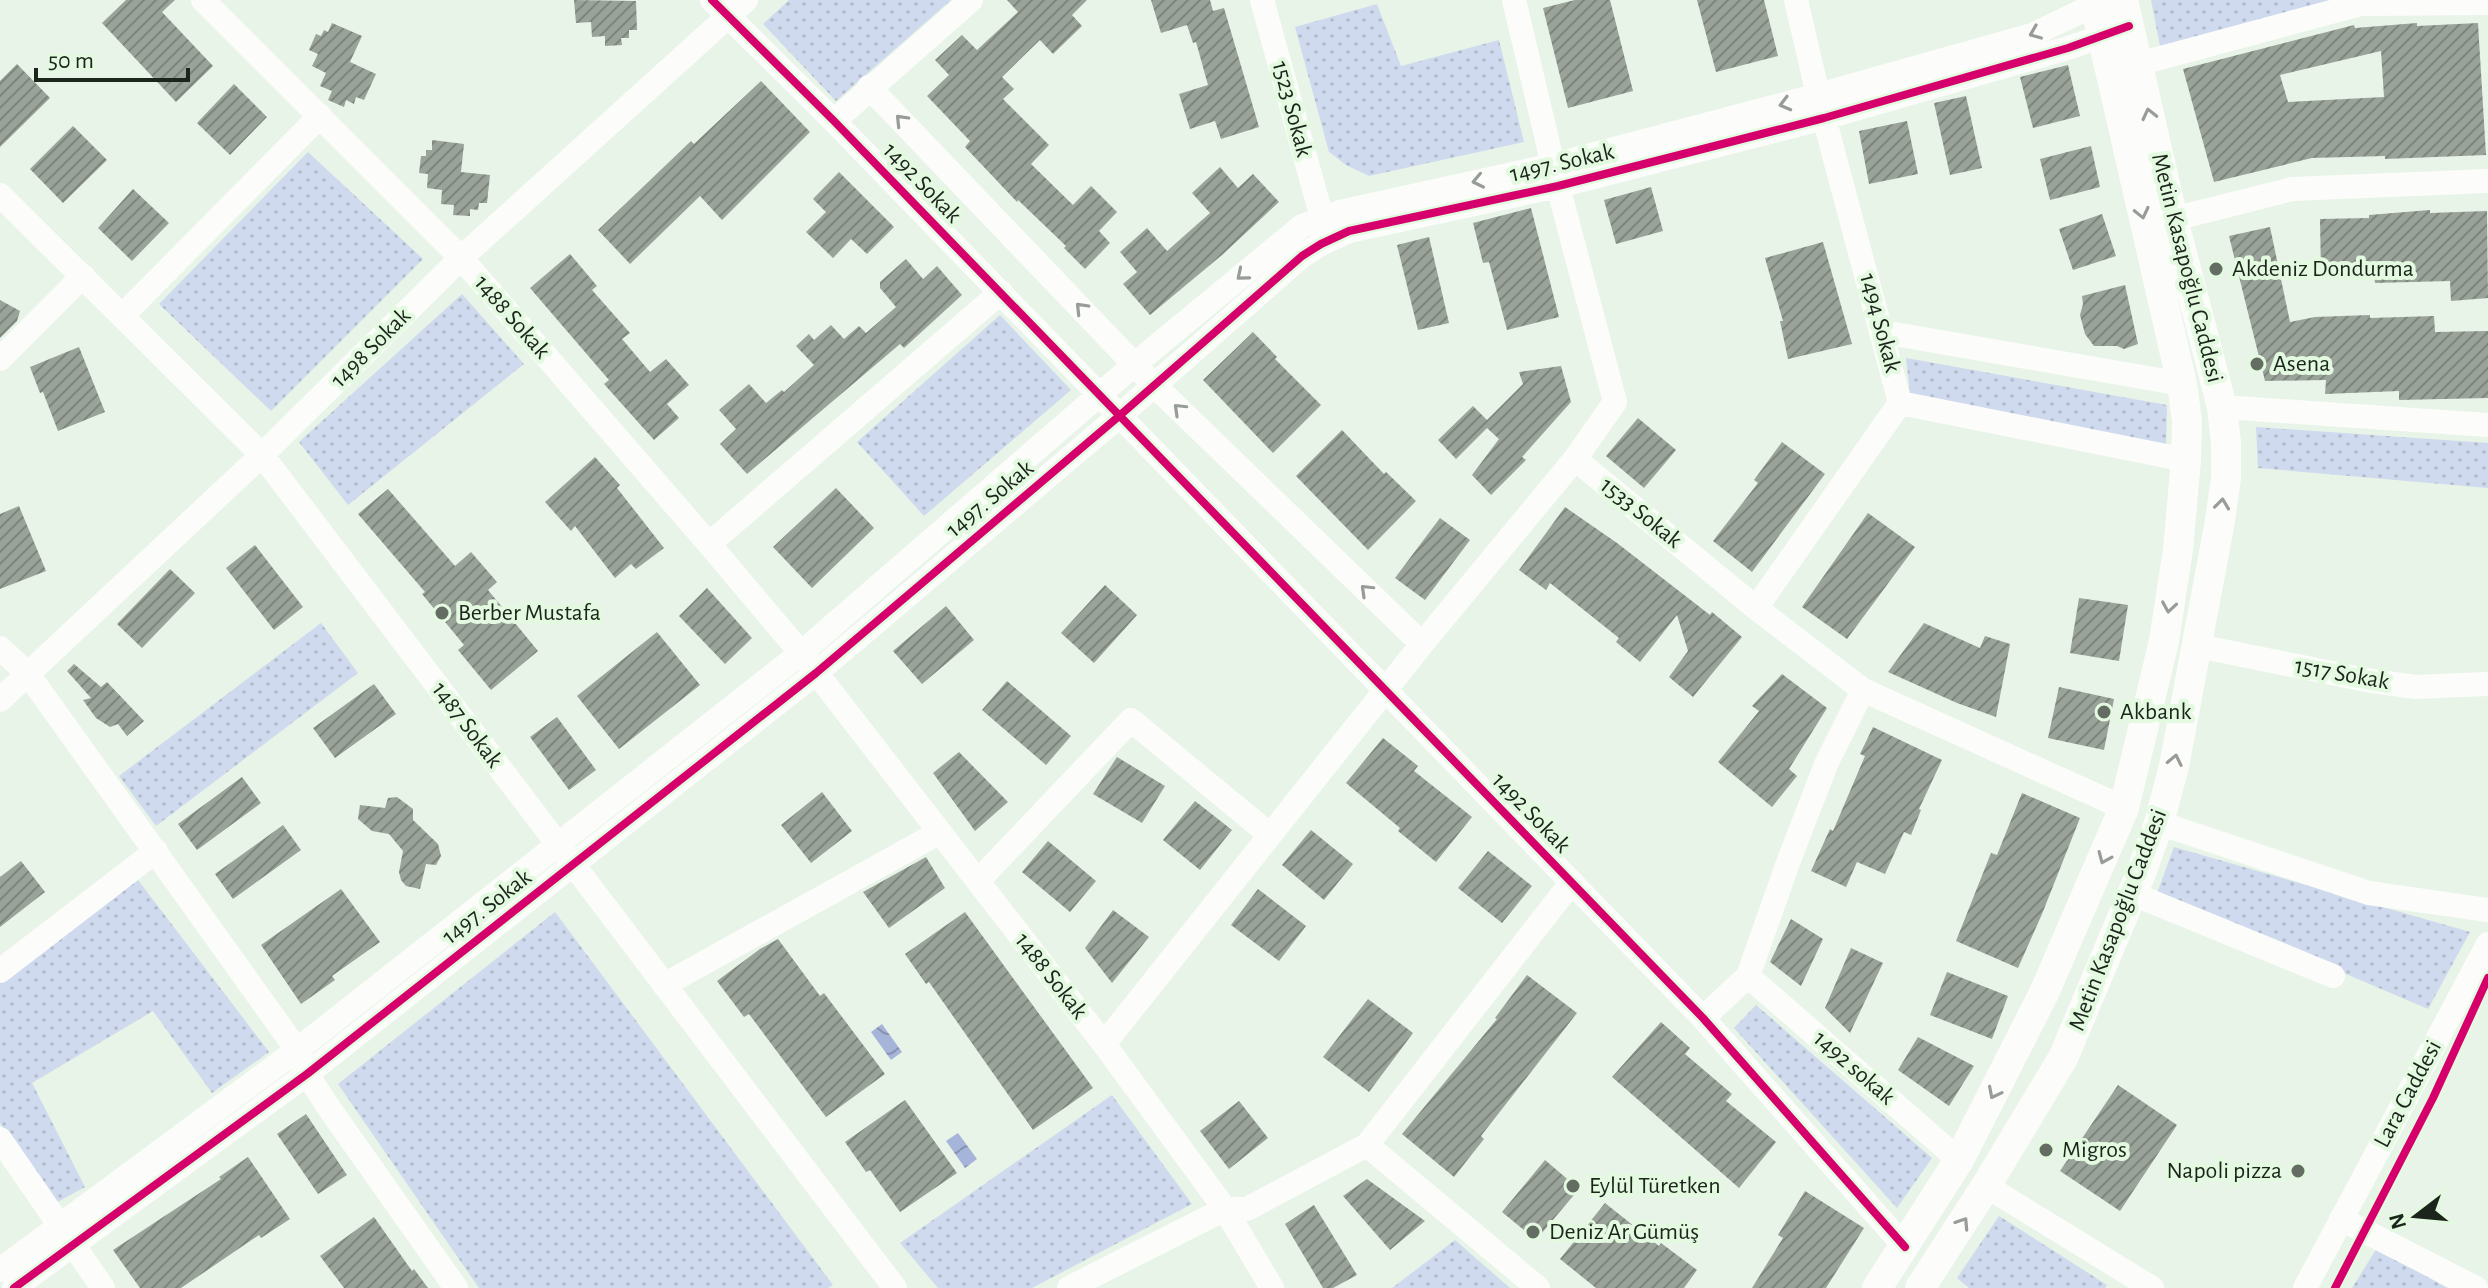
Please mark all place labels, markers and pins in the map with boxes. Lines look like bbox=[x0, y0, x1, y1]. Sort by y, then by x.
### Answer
place label: Akdeniz Dondurma bbox=[2232, 257, 2414, 281]
marker: Akdeniz Dondurma bbox=[2207, 260, 2225, 278]
place label: Asena bbox=[2273, 352, 2330, 376]
marker: Asena bbox=[2248, 355, 2266, 373]
place label: Berber Mustafa bbox=[458, 601, 601, 625]
marker: Berber Mustafa bbox=[433, 604, 451, 622]
place label: Akbank bbox=[2120, 700, 2191, 724]
marker: Akbank bbox=[2095, 703, 2113, 721]
place label: Migros bbox=[2062, 1138, 2127, 1162]
marker: Migros bbox=[2037, 1141, 2055, 1159]
place label: Napoli pizza bbox=[2166, 1159, 2282, 1183]
marker: Napoli pizza bbox=[2289, 1162, 2307, 1180]
place label: Eylül Türetken bbox=[1589, 1174, 1721, 1198]
marker: Eylül Türetken bbox=[1564, 1177, 1582, 1195]
place label: Deniz Ar Gümüş bbox=[1549, 1220, 1699, 1244]
marker: Deniz Ar Gümüş bbox=[1524, 1223, 1542, 1241]

